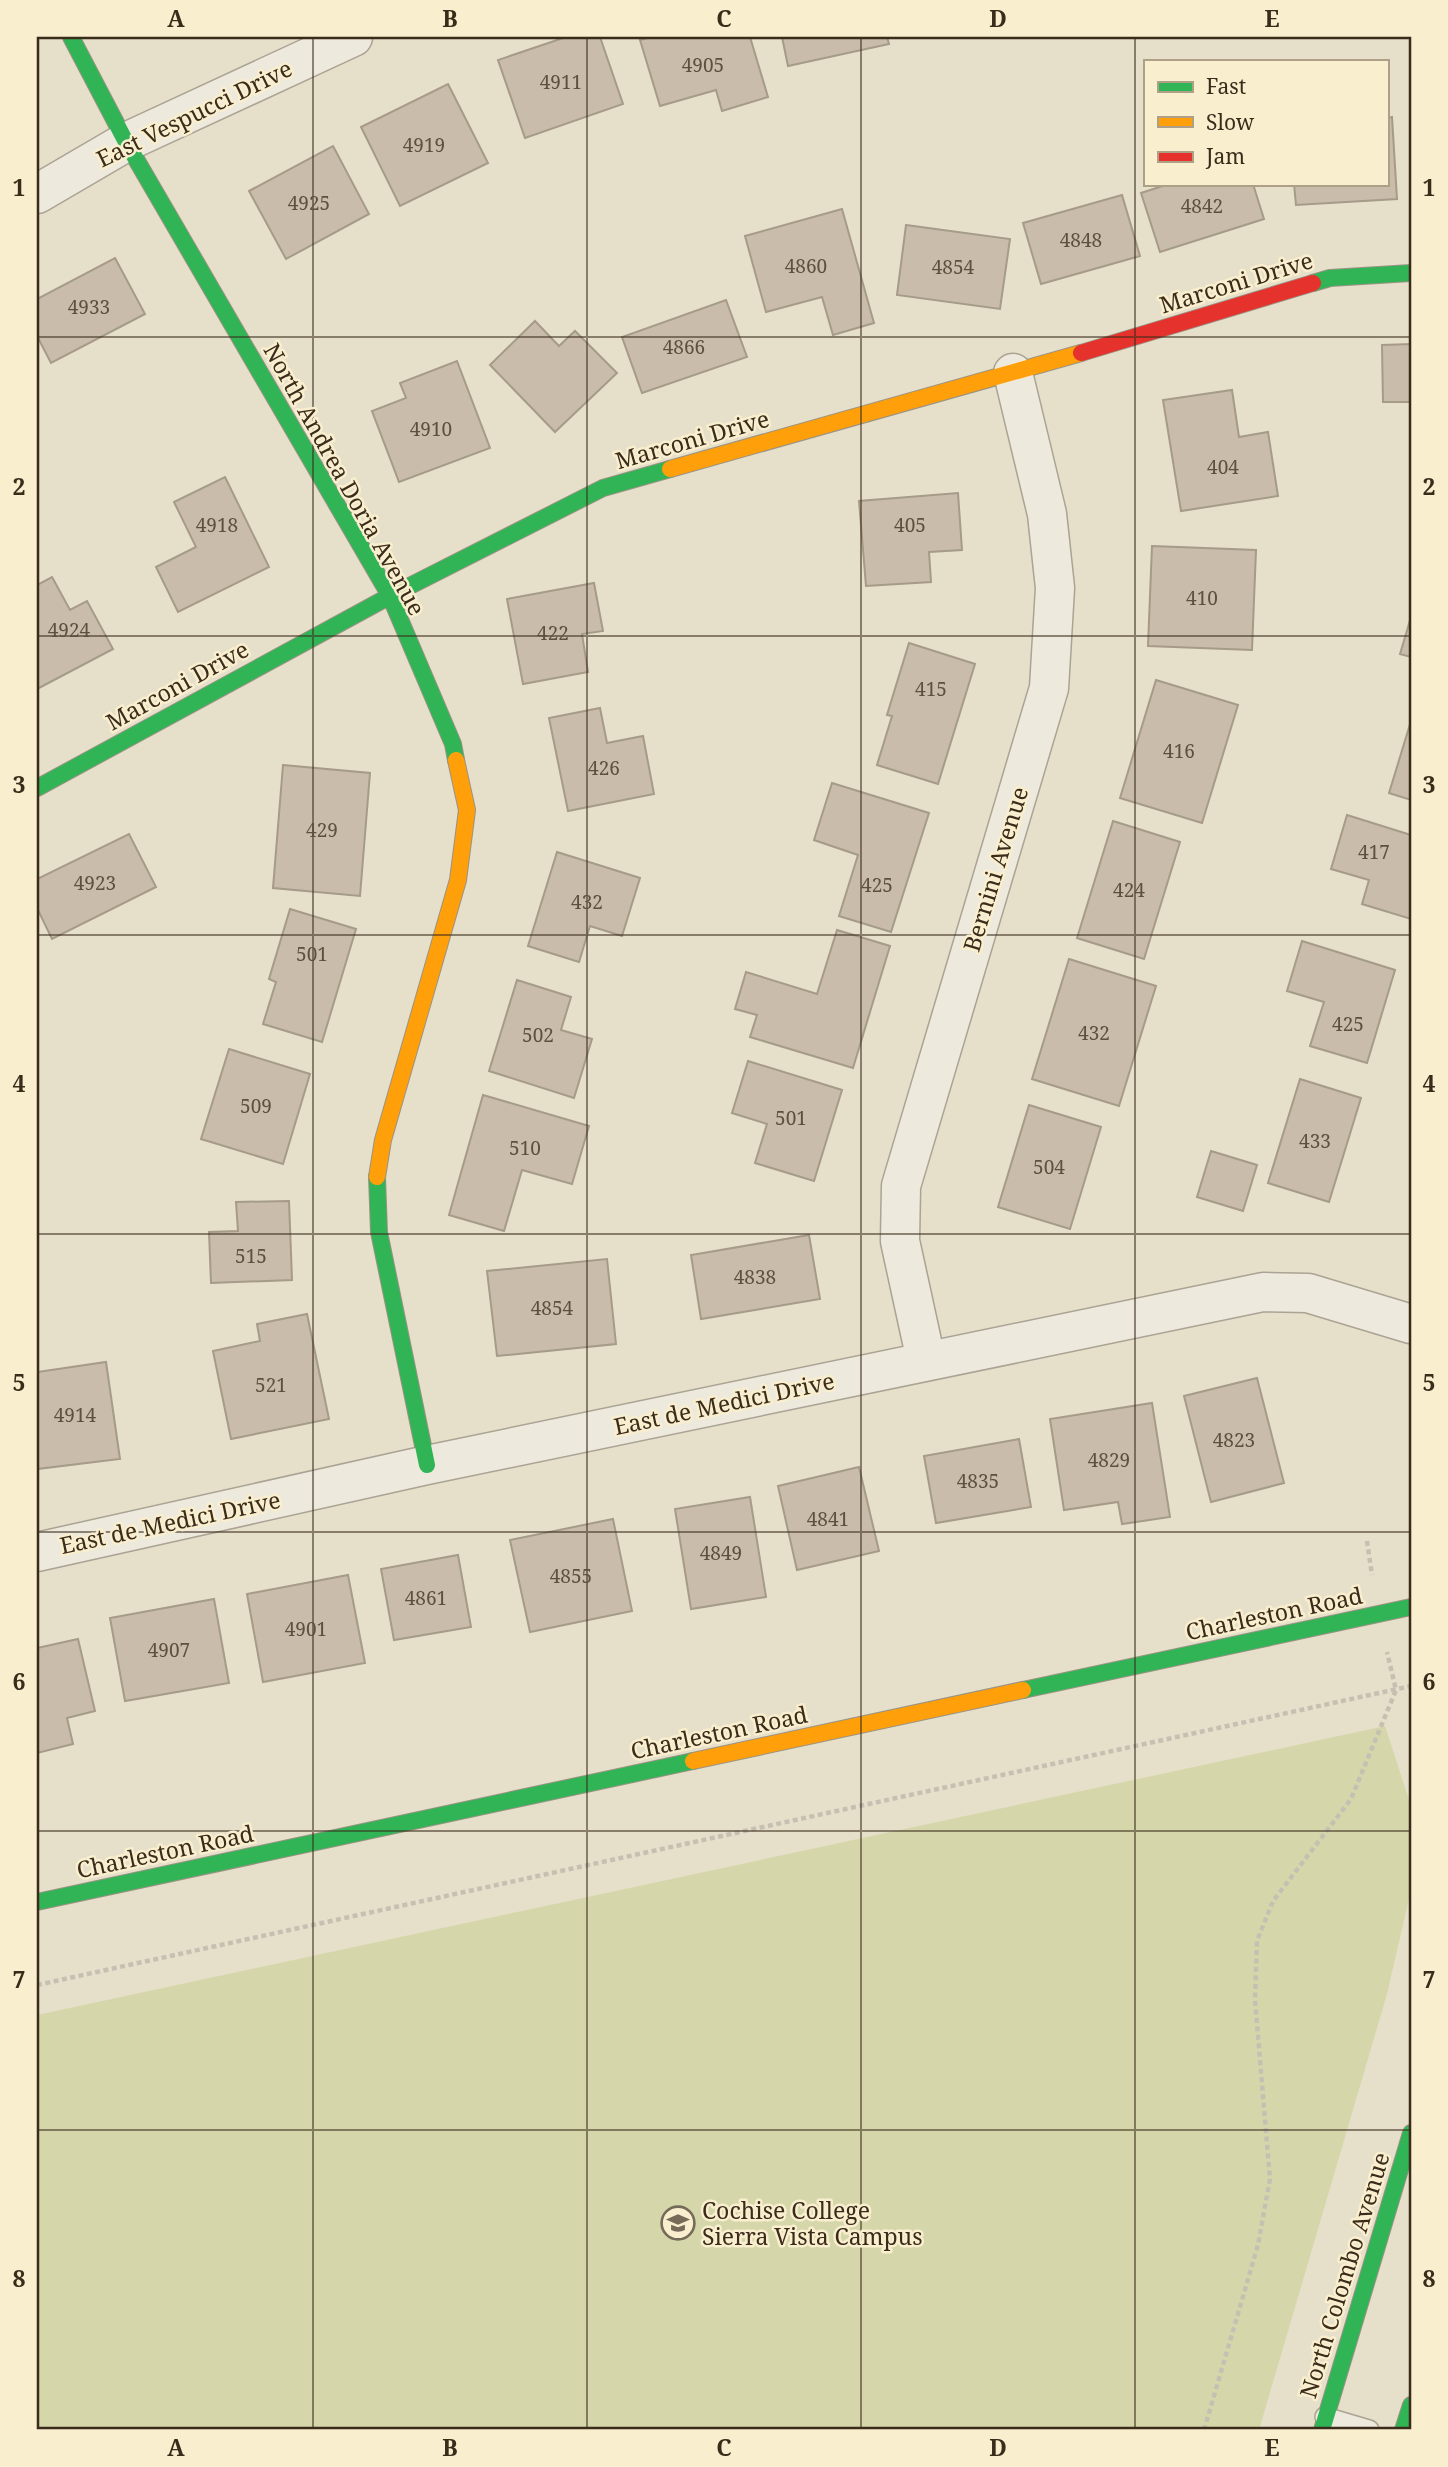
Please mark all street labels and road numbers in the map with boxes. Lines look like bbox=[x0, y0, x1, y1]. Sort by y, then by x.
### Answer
street label: East Vespucci Drive bbox=[91, 52, 297, 174]
street label: Marconi Drive bbox=[1155, 244, 1317, 320]
street label: North Andrea Doria Avenue bbox=[257, 337, 433, 621]
street label: Marconi Drive bbox=[611, 402, 773, 476]
street label: Marconi Drive bbox=[100, 633, 254, 737]
street label: Bernini Avenue bbox=[955, 783, 1035, 955]
street label: East de Medici Drive bbox=[611, 1364, 837, 1442]
street label: East de Medici Drive bbox=[57, 1483, 283, 1561]
street label: Charleston Road bbox=[1183, 1579, 1365, 1647]
street label: Charleston Road bbox=[628, 1698, 810, 1766]
street label: Charleston Road bbox=[74, 1817, 256, 1885]
street label: North Colombo Avenue bbox=[1291, 2148, 1397, 2402]

